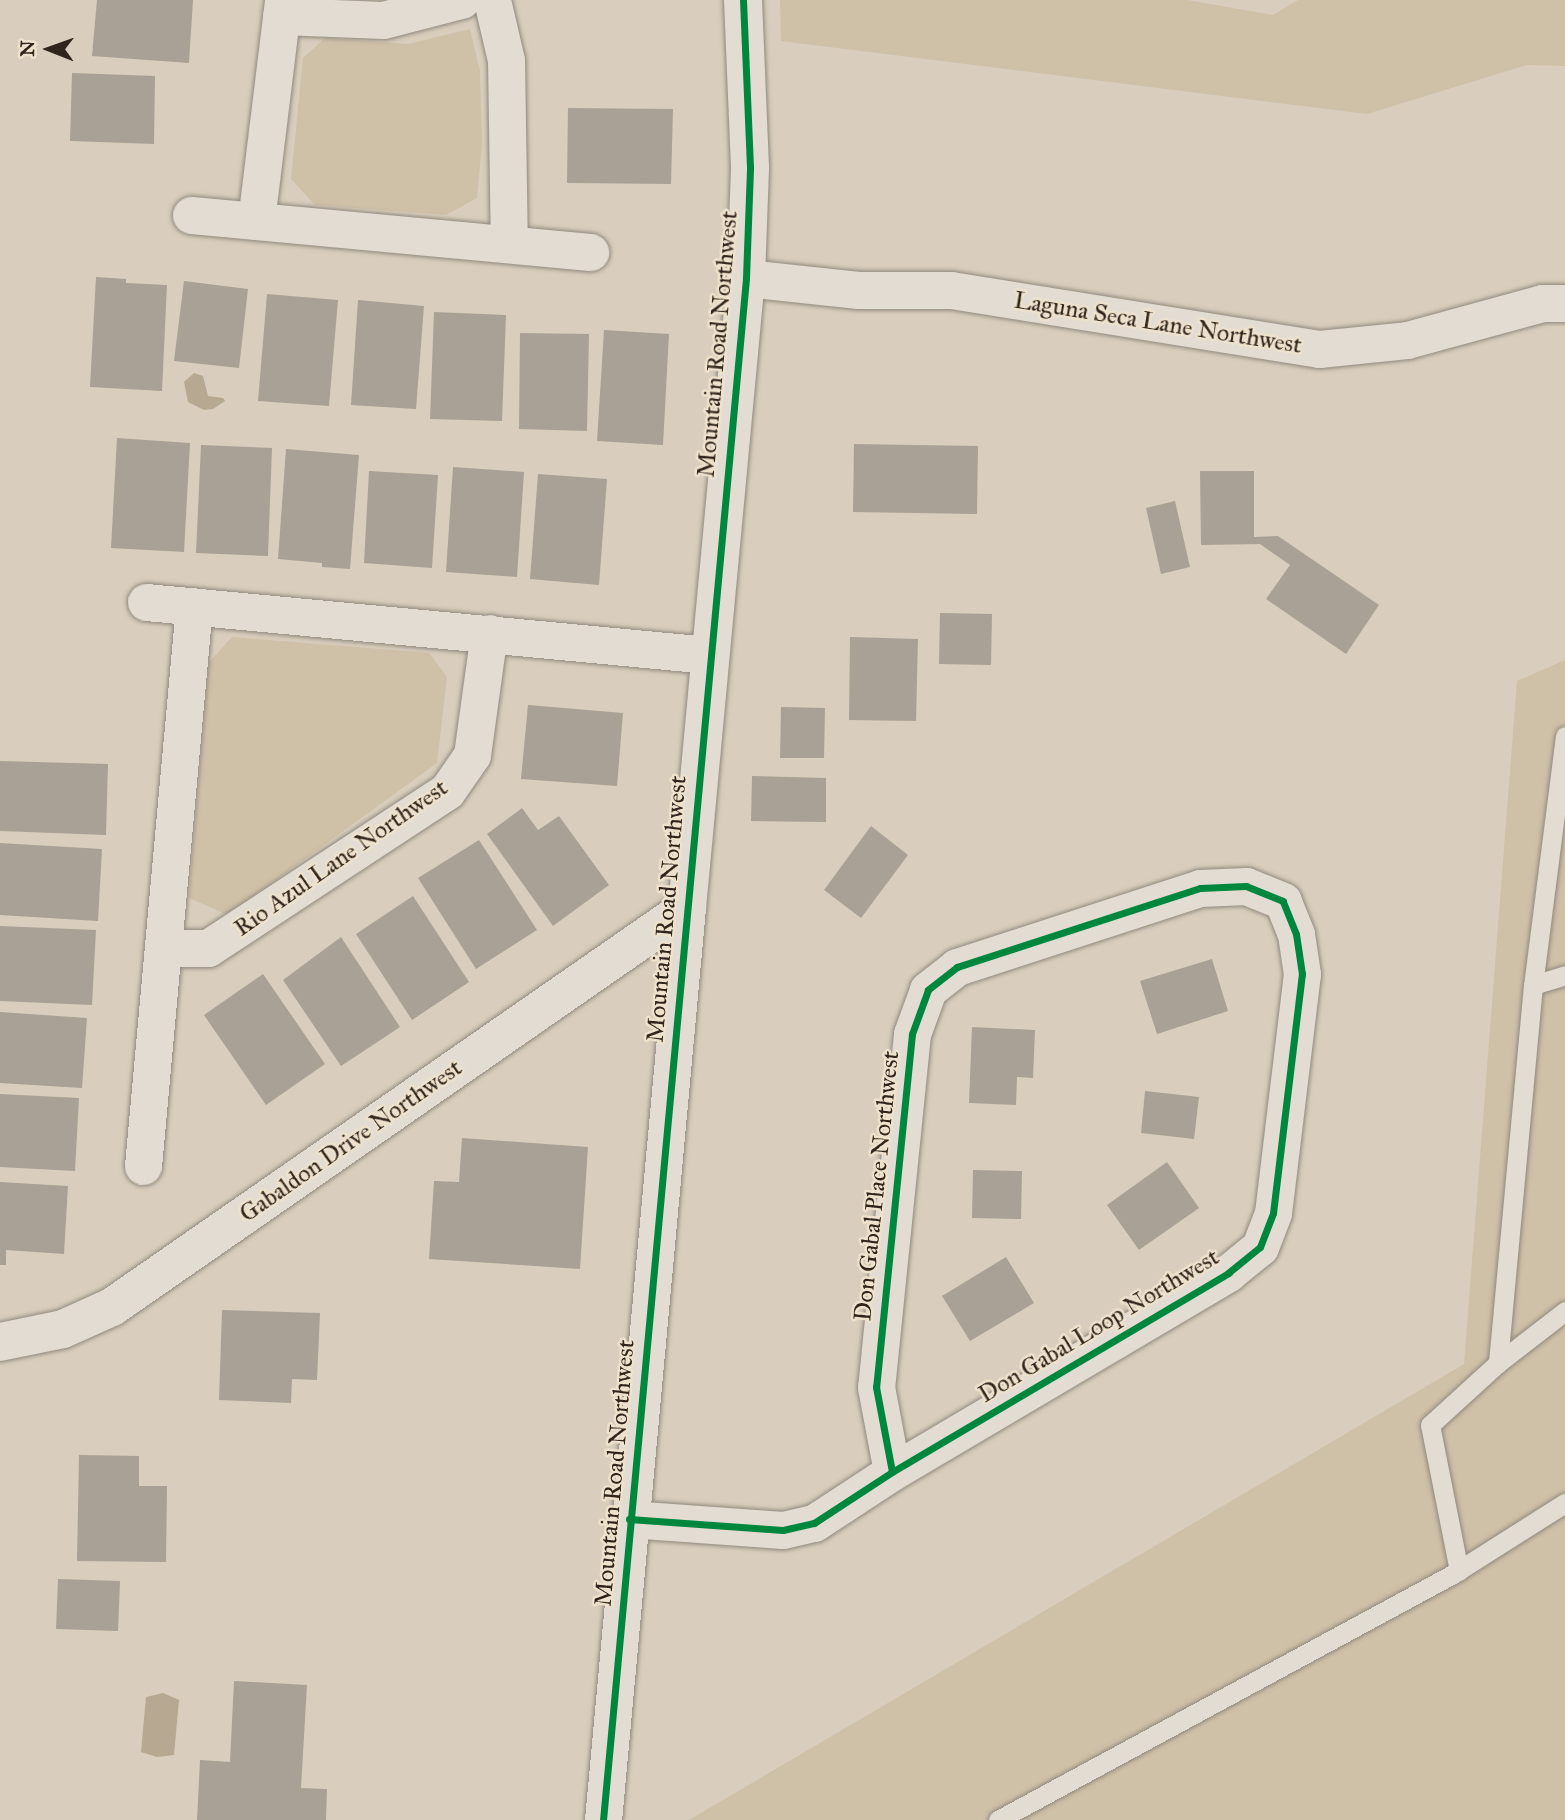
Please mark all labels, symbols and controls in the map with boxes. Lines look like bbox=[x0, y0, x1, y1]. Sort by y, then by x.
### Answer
north arrow bbox=[14, 14, 84, 84]
text: N bbox=[16, 40, 39, 57]
street label: Mountain Road Northwest bbox=[692, 209, 744, 479]
street label: Laguna Seca Lane Northwest bbox=[1012, 286, 1304, 360]
street label: Rio Azul Lane Northwest bbox=[229, 773, 453, 943]
street label: Mountain Road Northwest bbox=[641, 774, 693, 1044]
street label: Don Gabal Place Northwest bbox=[848, 1049, 906, 1323]
street label: Gabaldon Drive Northwest bbox=[234, 1053, 468, 1229]
street label: Don Gabal Loop Northwest bbox=[974, 1243, 1224, 1409]
street label: Mountain Road Northwest bbox=[589, 1338, 641, 1608]

